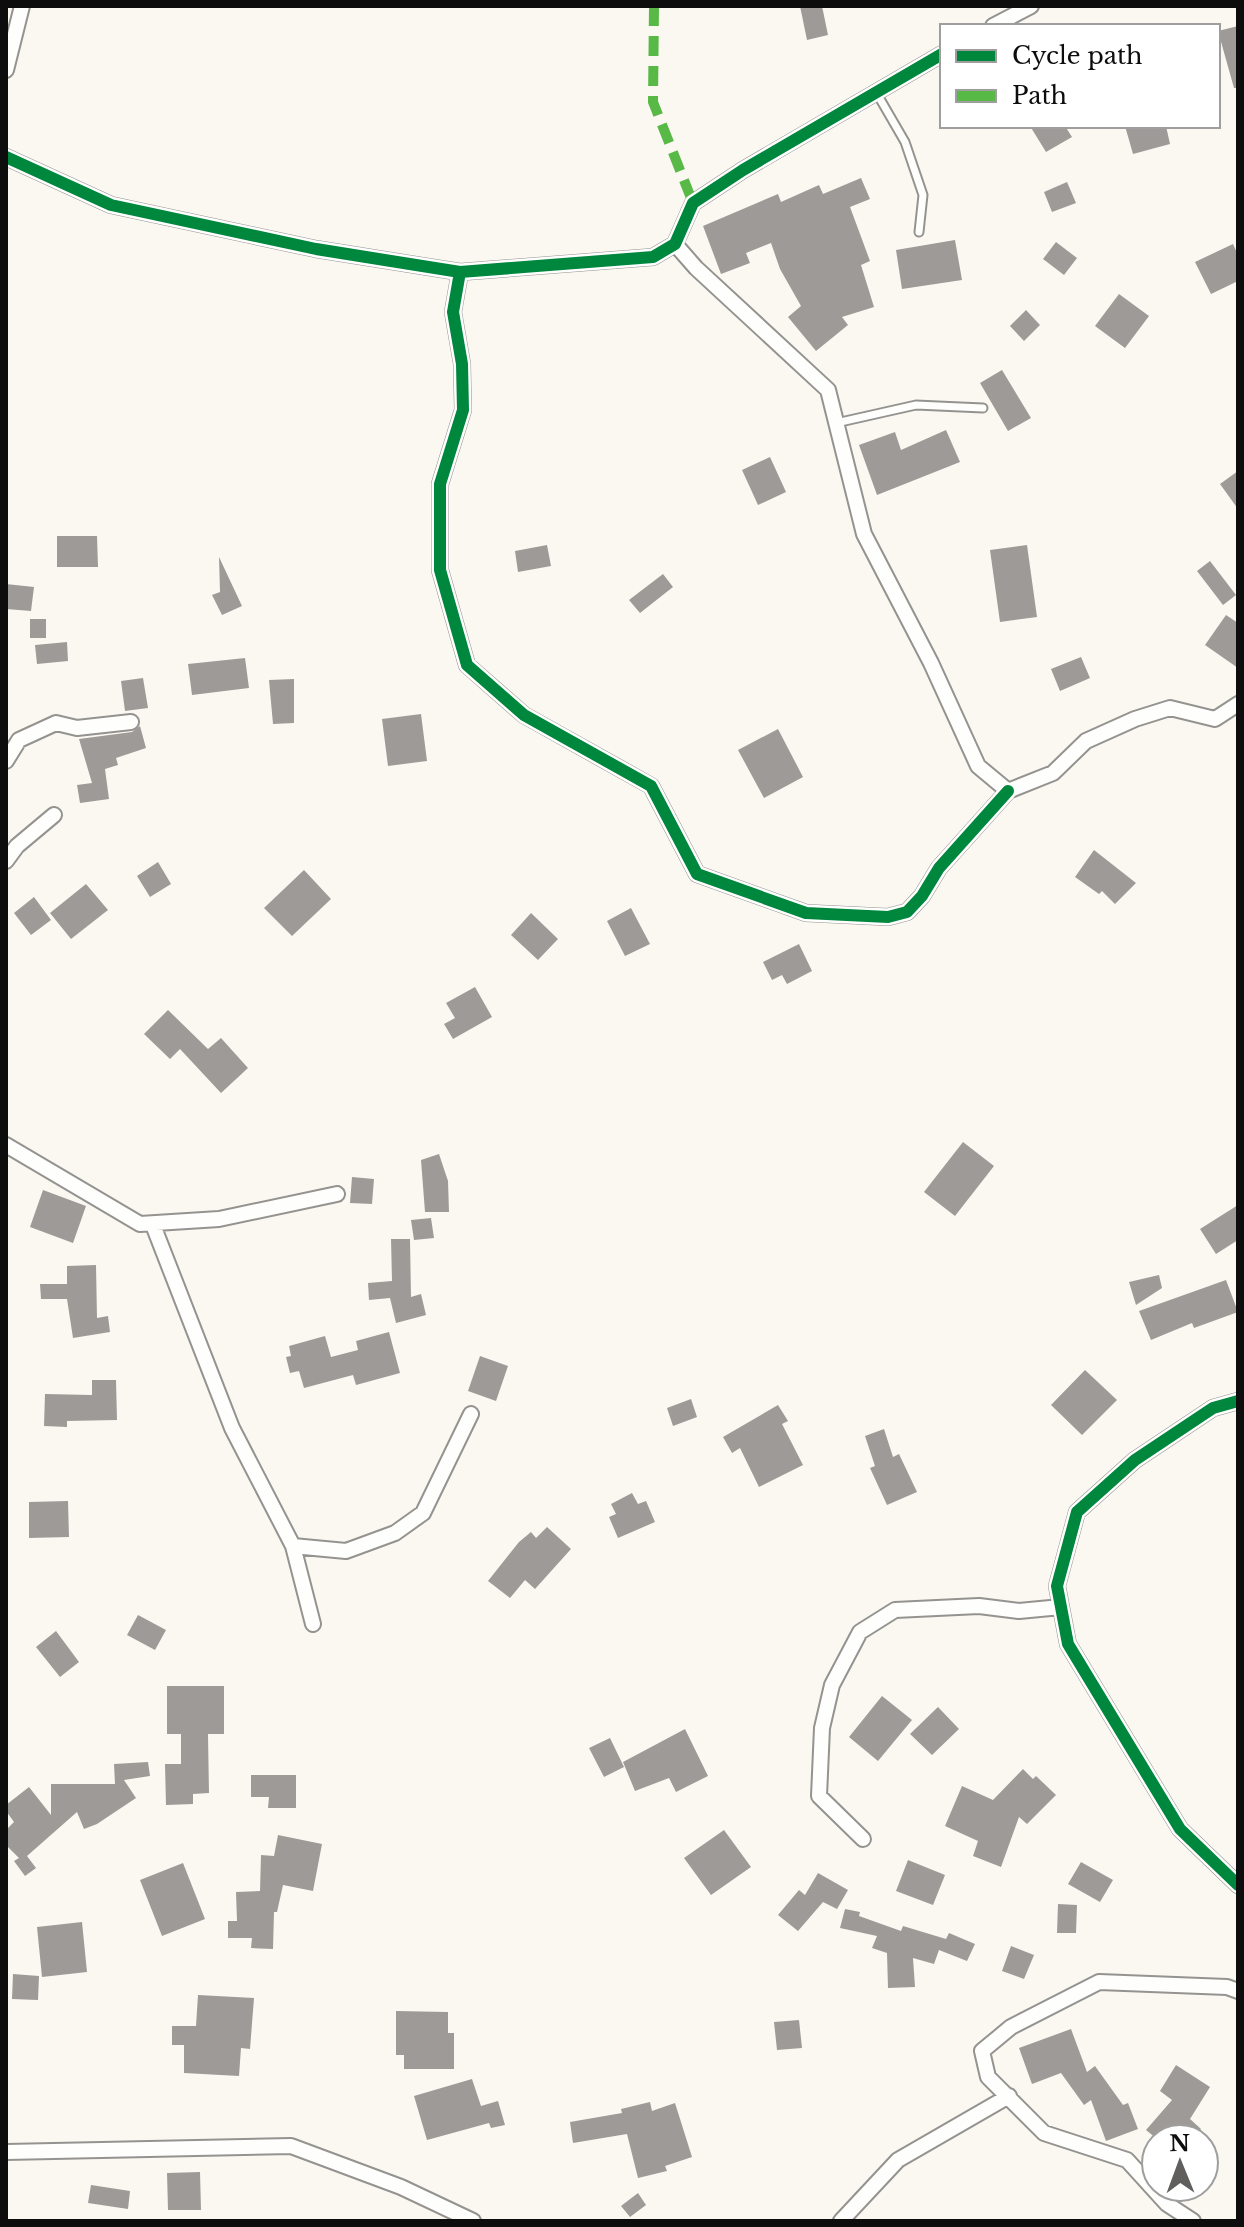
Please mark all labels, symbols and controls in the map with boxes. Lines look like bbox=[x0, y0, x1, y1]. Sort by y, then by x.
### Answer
legend bbox=[940, 24, 1220, 128]
text: Cycle path bbox=[1012, 41, 1143, 70]
text: Path bbox=[1012, 81, 1067, 110]
north arrow bbox=[1140, 2123, 1220, 2203]
text: N bbox=[1169, 2130, 1191, 2157]

